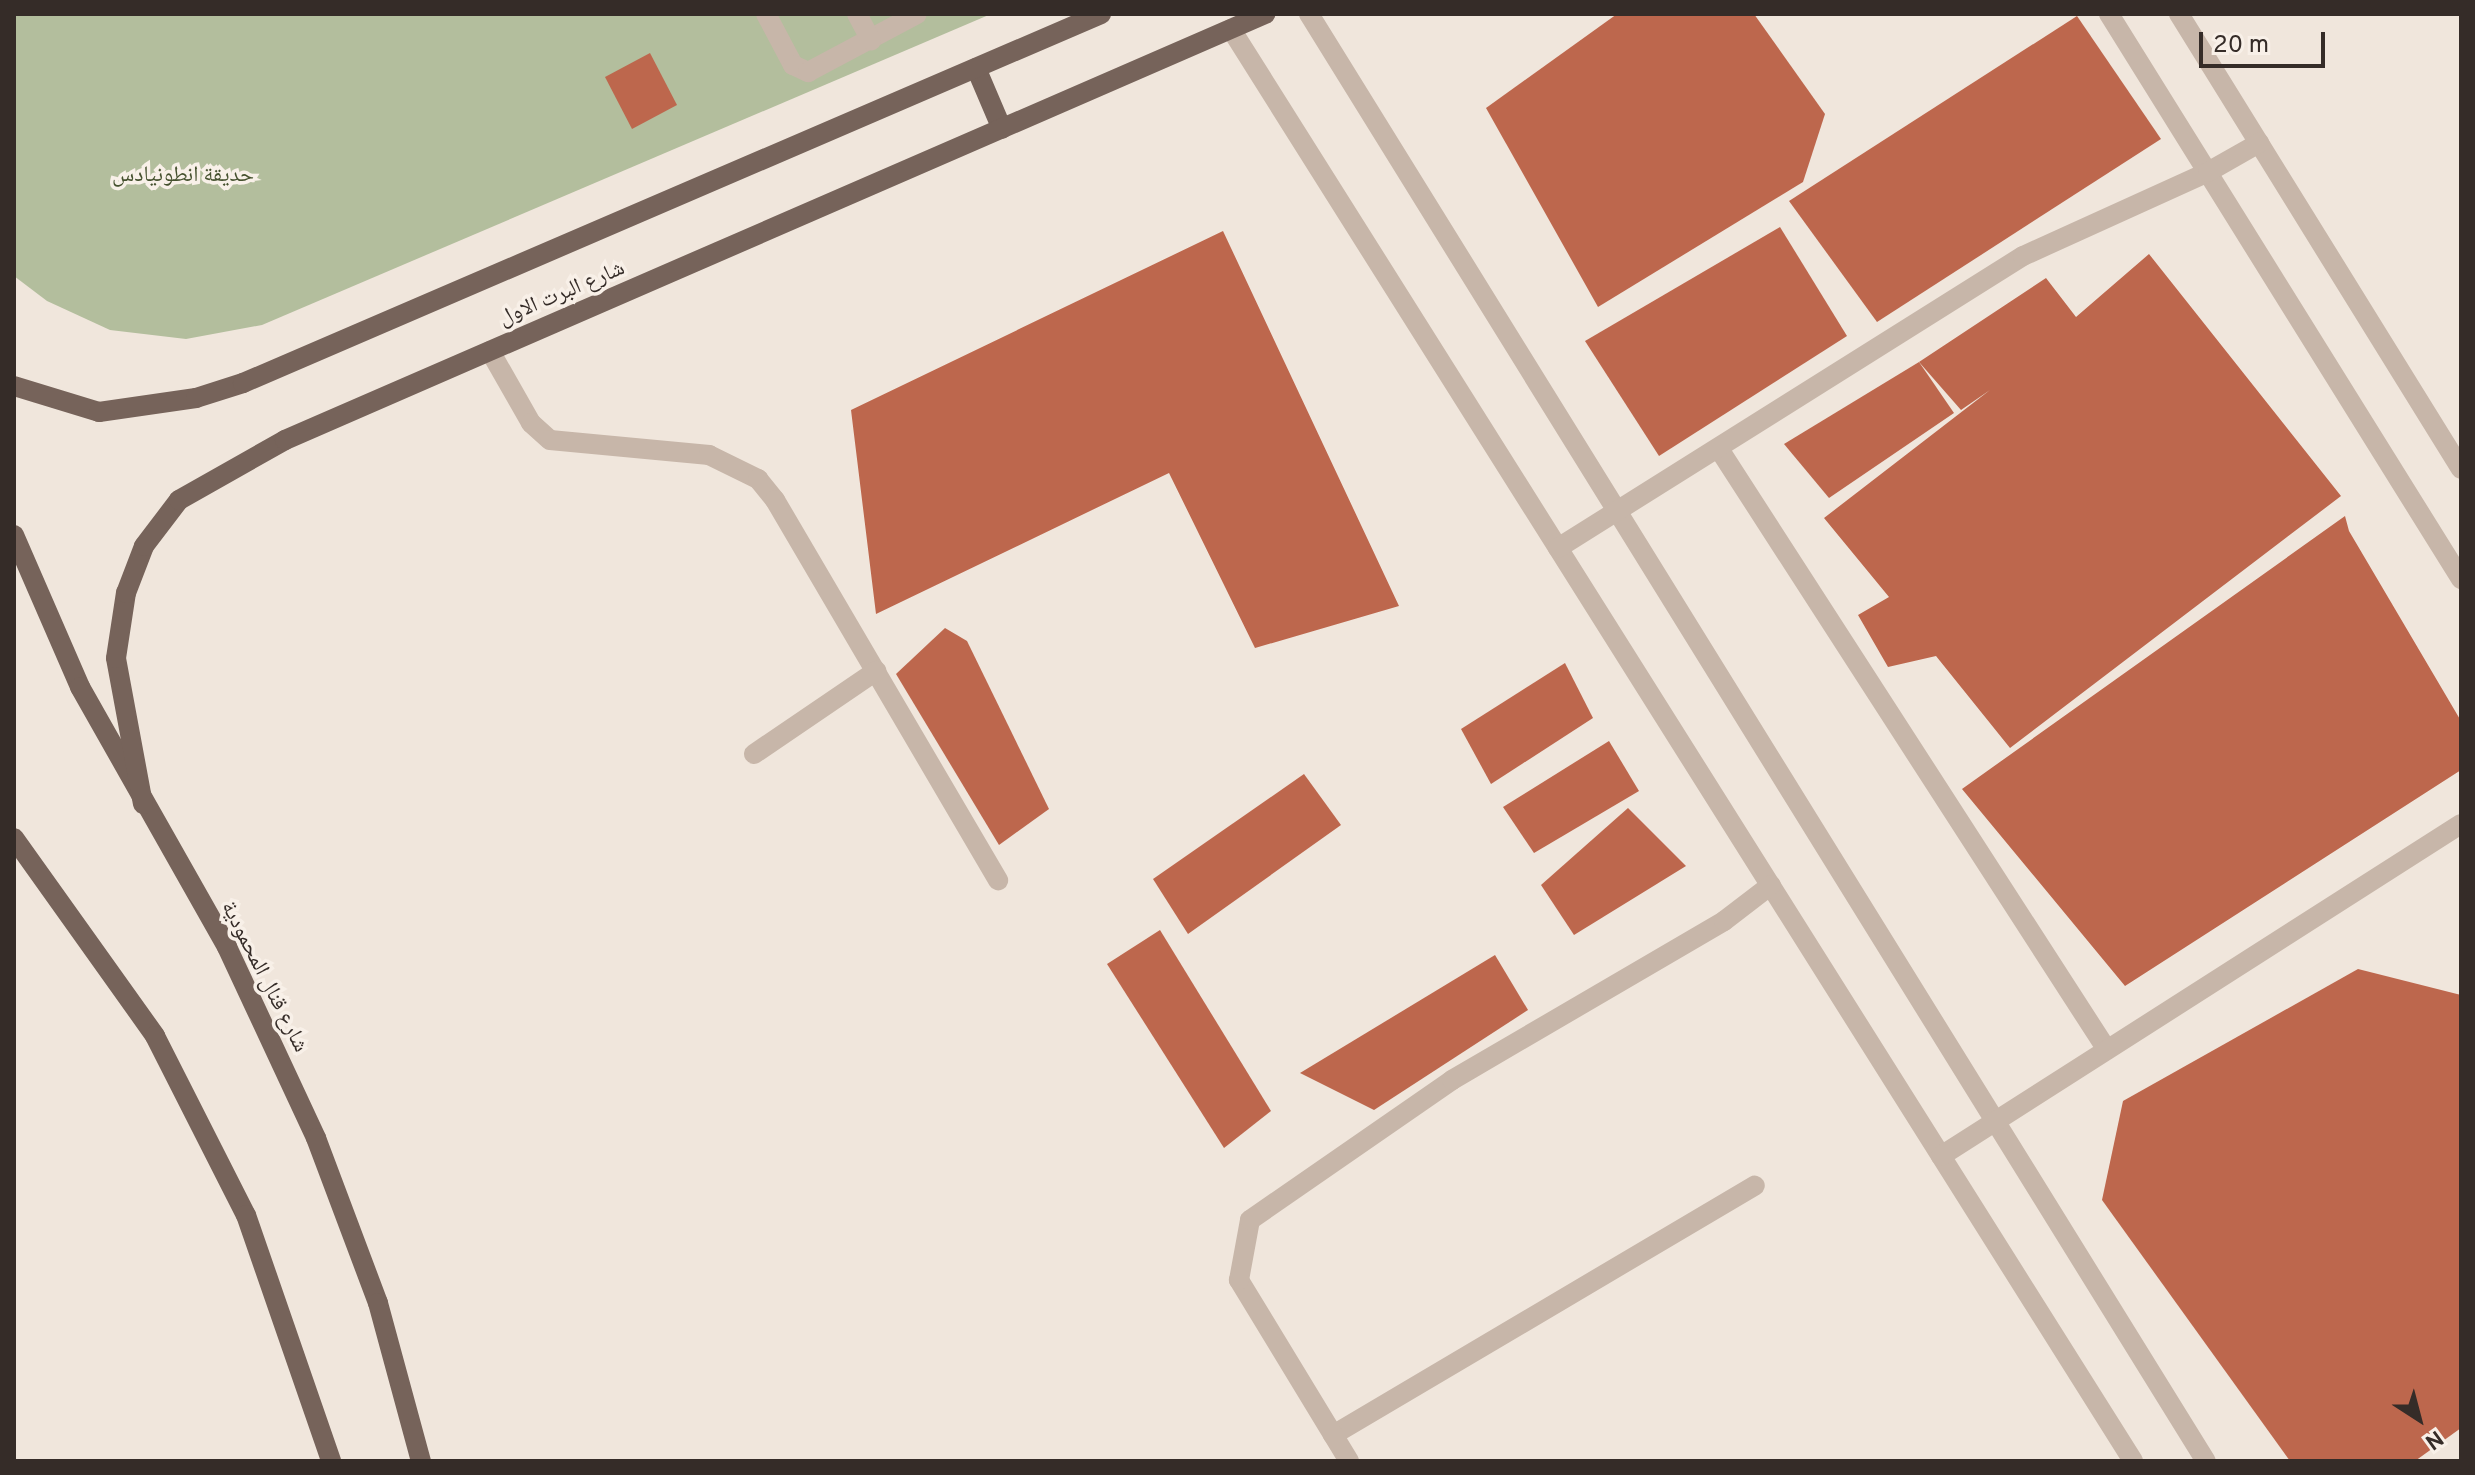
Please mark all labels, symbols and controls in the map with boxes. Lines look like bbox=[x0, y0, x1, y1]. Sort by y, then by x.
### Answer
scale bar bbox=[2203, 16, 2329, 66]
text: 20 m bbox=[2213, 31, 2269, 61]
park label: حديقة انطونيادس bbox=[112, 163, 254, 189]
street label: شارع البرت الاول bbox=[495, 256, 629, 332]
street label: شارع قنال المحمودية bbox=[215, 897, 313, 1057]
north arrow bbox=[2379, 1379, 2459, 1459]
text: N bbox=[2419, 1423, 2448, 1454]

